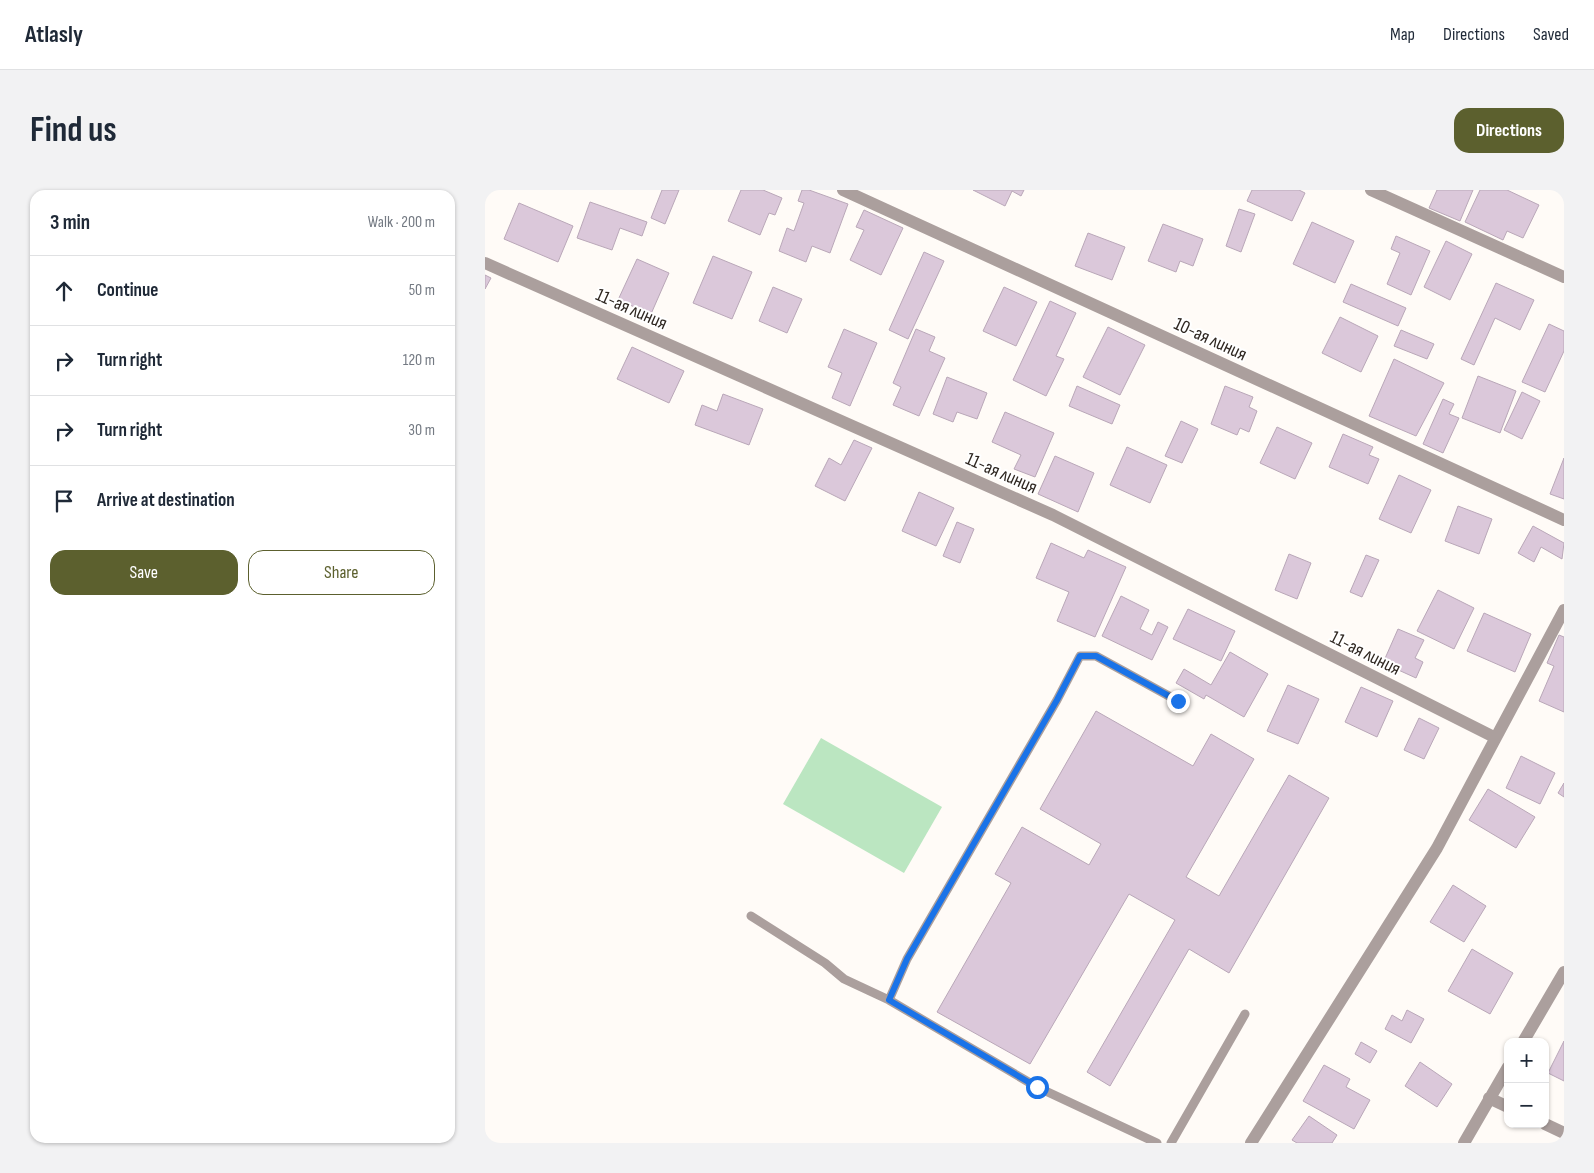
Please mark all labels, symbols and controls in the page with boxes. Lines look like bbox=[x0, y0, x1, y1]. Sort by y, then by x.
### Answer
text: Atlasly bbox=[25, 20, 83, 49]
text: Map bbox=[1390, 24, 1415, 45]
text: Directions bbox=[1443, 24, 1505, 45]
text: Saved bbox=[1533, 24, 1569, 45]
button: Directions bbox=[1454, 108, 1564, 153]
text: Find us bbox=[30, 109, 117, 152]
text: 3 min bbox=[50, 210, 90, 235]
text: Walk · 200 m bbox=[368, 213, 435, 232]
icon: ahead bbox=[50, 277, 78, 305]
text: Continue bbox=[97, 279, 158, 302]
text: 50 m bbox=[409, 281, 435, 300]
street label: 11-ая линия bbox=[592, 283, 671, 335]
street label: 10-ая линия bbox=[1170, 313, 1250, 366]
icon: right bbox=[50, 347, 78, 375]
text: Turn right bbox=[97, 349, 162, 372]
text: 120 m bbox=[403, 351, 435, 370]
icon: right bbox=[50, 417, 78, 445]
text: Turn right bbox=[97, 419, 162, 442]
text: 30 m bbox=[408, 421, 435, 440]
street label: 11-ая линия bbox=[962, 447, 1041, 499]
icon: arrive bbox=[50, 487, 78, 515]
text: Arrive at destination bbox=[97, 489, 235, 512]
button: Save bbox=[50, 550, 238, 595]
button: Share bbox=[248, 550, 435, 595]
street label: 11-ая линия bbox=[1326, 626, 1404, 681]
route end bbox=[1167, 690, 1190, 713]
map controls bbox=[1504, 1038, 1549, 1128]
button: + bbox=[1504, 1038, 1549, 1083]
route start bbox=[1026, 1076, 1049, 1099]
button: − bbox=[1504, 1083, 1549, 1128]

